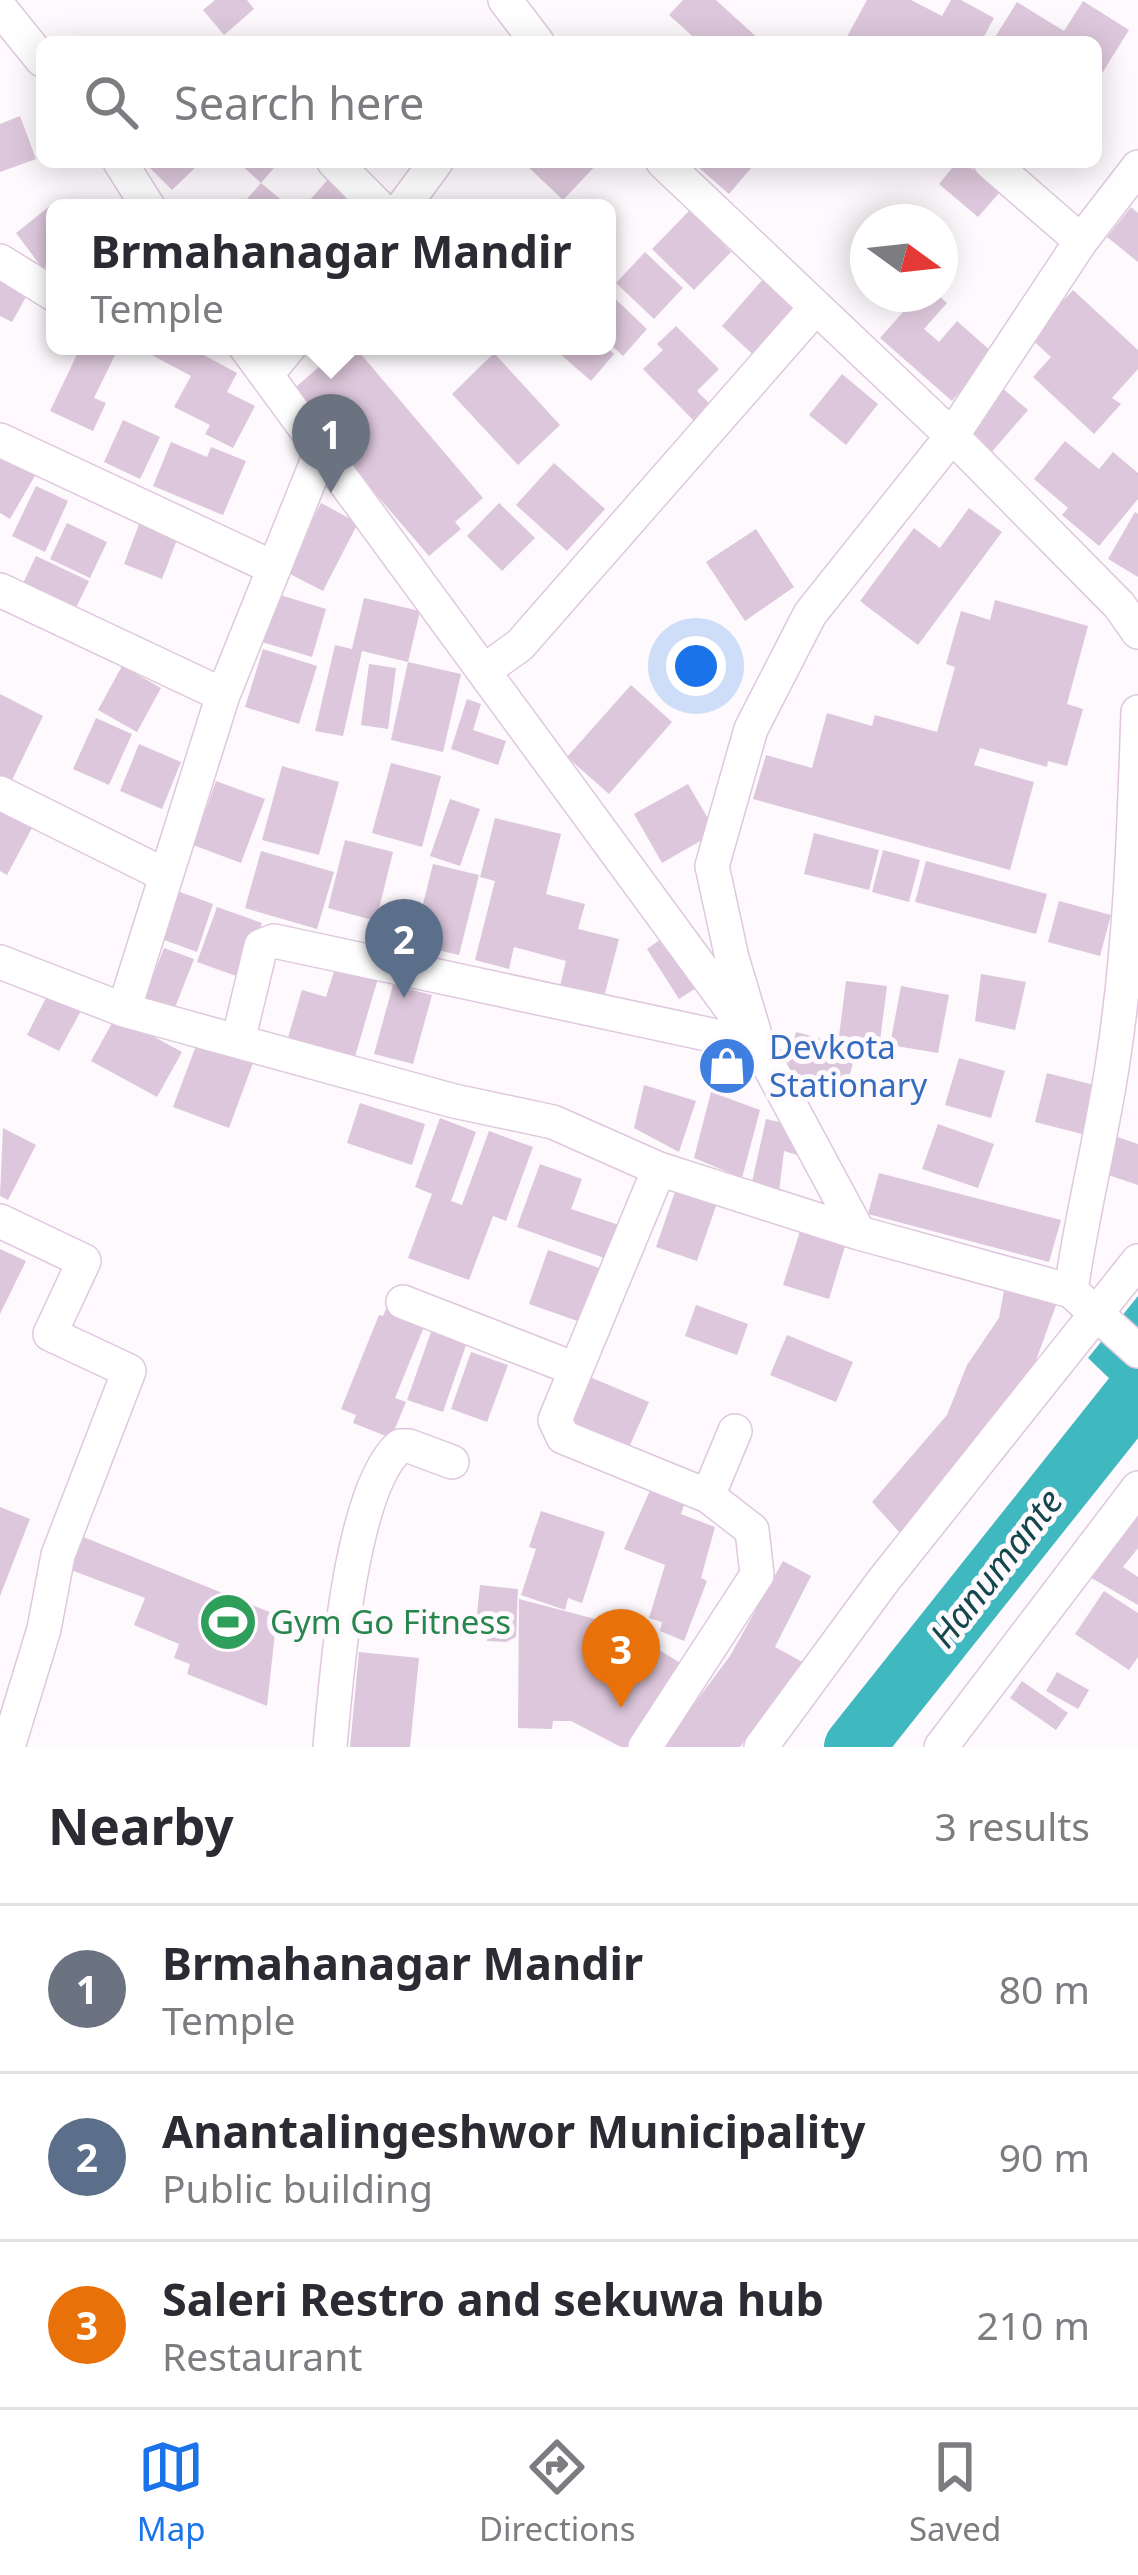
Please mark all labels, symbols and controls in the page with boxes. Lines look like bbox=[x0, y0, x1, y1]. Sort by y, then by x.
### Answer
search box bbox=[36, 36, 1102, 168]
icon: search bbox=[78, 69, 144, 135]
text: Search here bbox=[174, 72, 424, 133]
popup bbox=[46, 199, 616, 355]
north arrow bbox=[850, 204, 958, 312]
text: Brmahanagar Mandir bbox=[90, 220, 572, 281]
text: Temple bbox=[90, 281, 224, 334]
pin: 1 bbox=[292, 394, 370, 493]
your location bbox=[666, 636, 726, 696]
pin: 2 bbox=[365, 899, 443, 998]
place label: Devkota Stationary bbox=[769, 1024, 927, 1107]
shop icon: Devkota Stationary bbox=[696, 1035, 758, 1097]
water label: Hanumante bbox=[918, 1478, 1073, 1657]
sports icon: Gym Go Fitness bbox=[197, 1591, 259, 1653]
place label: Gym Go Fitness bbox=[270, 1599, 511, 1644]
pin: 3 bbox=[582, 1609, 660, 1708]
text: Nearby bbox=[48, 1790, 234, 1860]
text: 3 results bbox=[935, 1799, 1090, 1852]
text: Brmahanagar Mandir bbox=[162, 1932, 643, 1993]
text: 1 bbox=[76, 1962, 98, 2015]
text: 80 m bbox=[999, 1962, 1090, 2015]
text: Temple bbox=[162, 1993, 295, 2046]
text: Anantalingeshwor Municipality bbox=[162, 2100, 865, 2161]
text: 2 bbox=[76, 2130, 98, 2183]
text: 90 m bbox=[999, 2130, 1090, 2183]
text: Public building bbox=[162, 2161, 433, 2214]
text: Saleri Restro and sekuwa hub bbox=[162, 2268, 824, 2329]
text: 3 bbox=[76, 2298, 98, 2351]
text: 210 m bbox=[976, 2298, 1090, 2351]
text: Restaurant bbox=[162, 2329, 362, 2382]
tab: Map bbox=[137, 2434, 205, 2551]
tab: Directions bbox=[479, 2434, 636, 2551]
tab: Saved bbox=[909, 2434, 1001, 2551]

